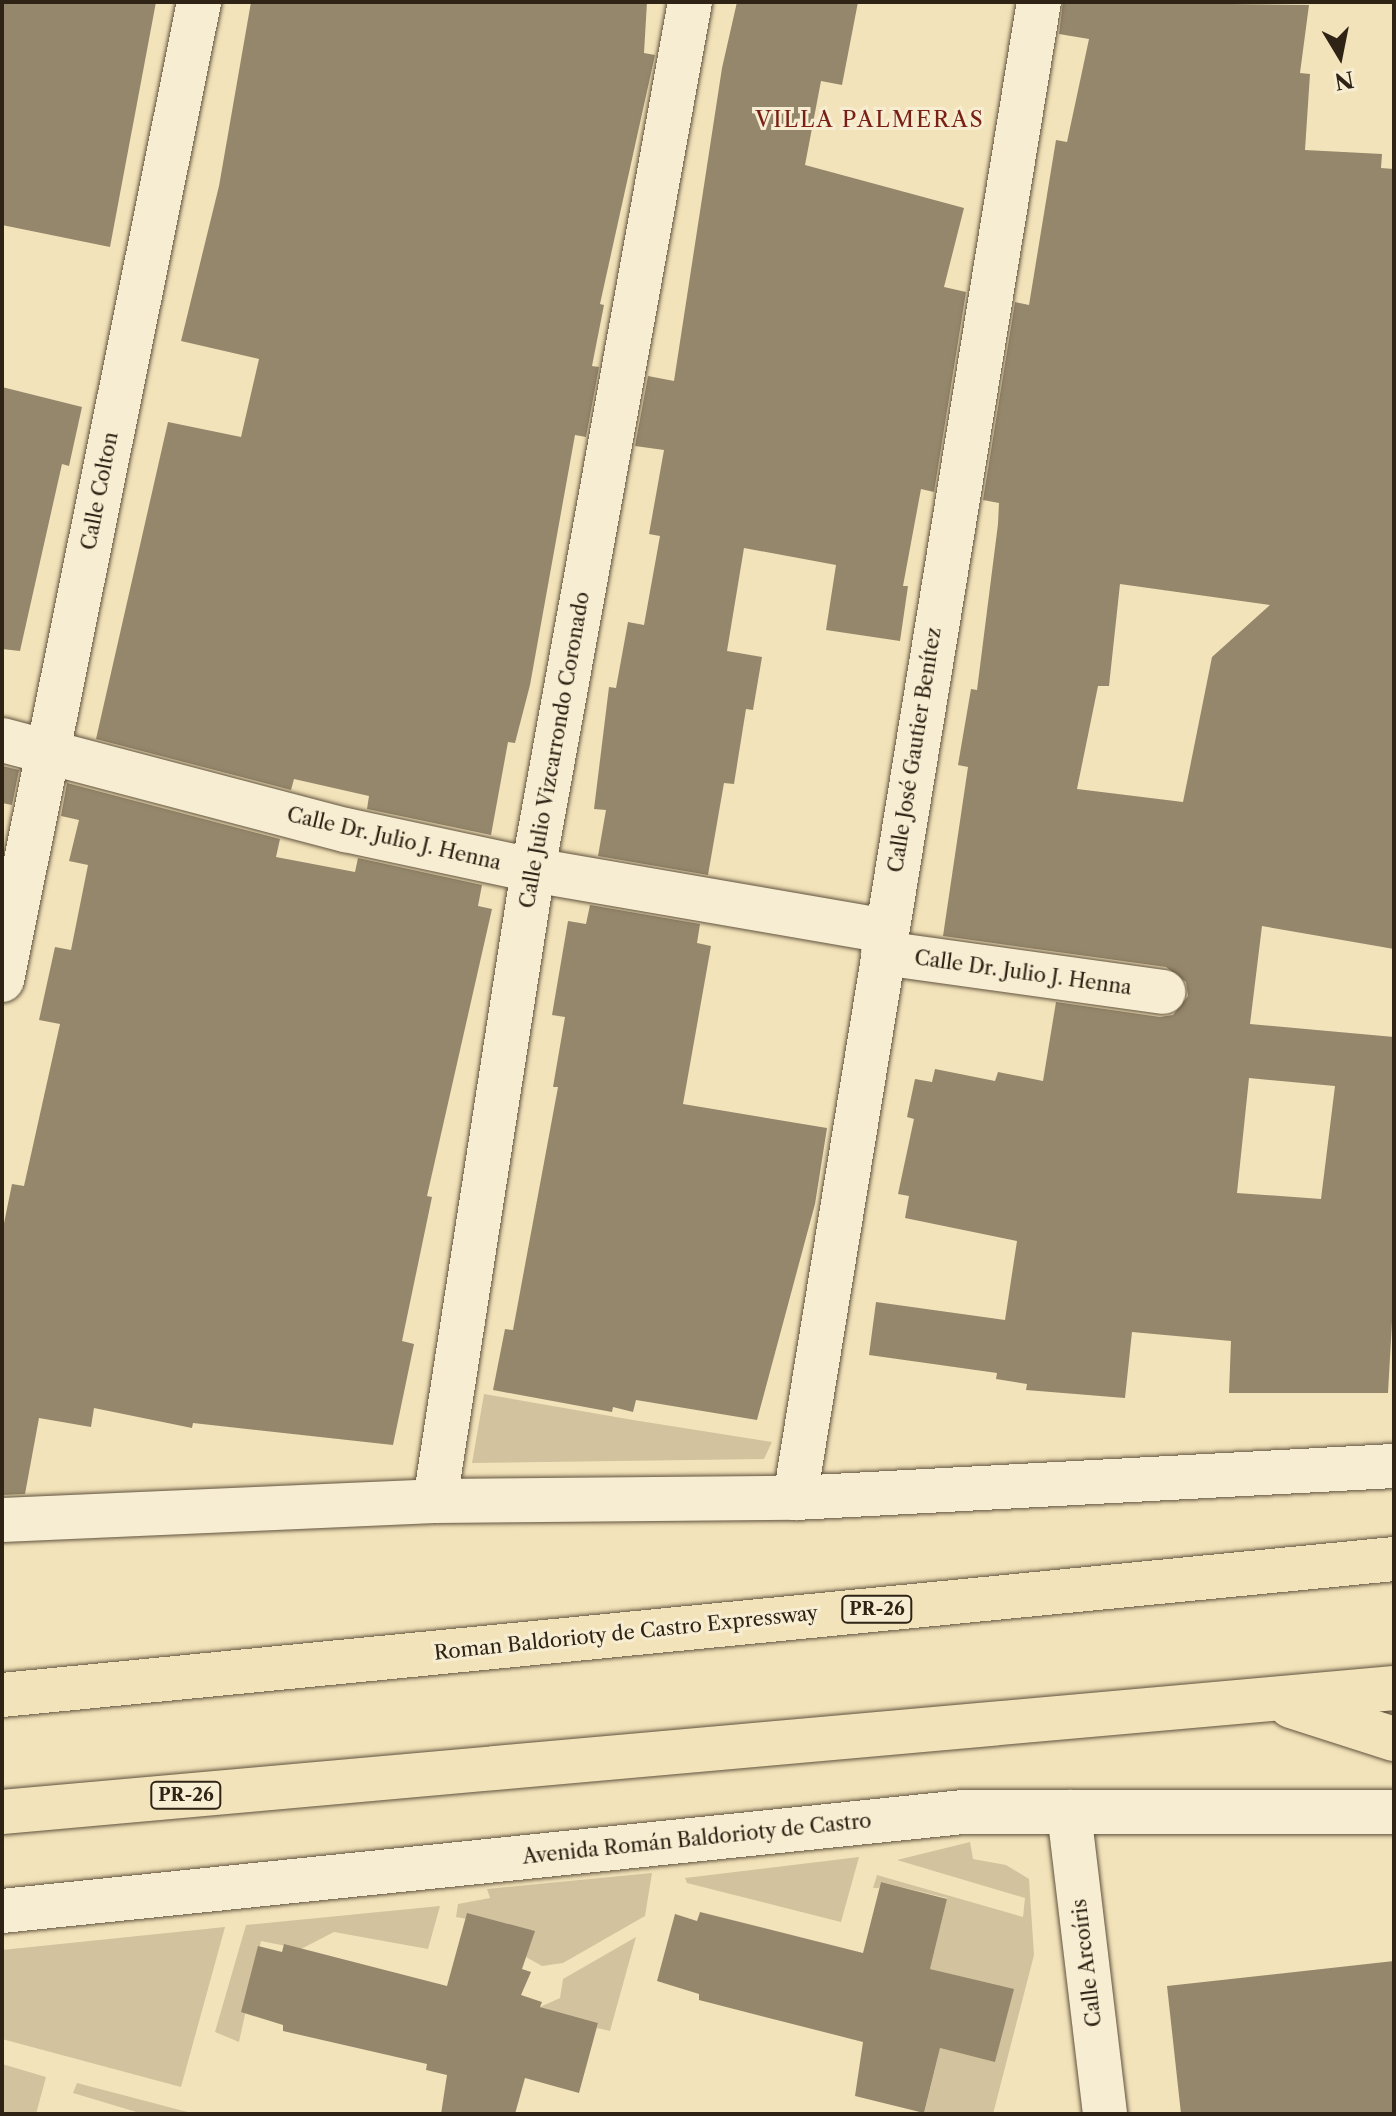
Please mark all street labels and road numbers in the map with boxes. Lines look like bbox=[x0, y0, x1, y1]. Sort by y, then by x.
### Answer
street label: Calle Colton bbox=[77, 430, 123, 552]
street label: Calle Julio Vizcarrondo Coronado bbox=[515, 589, 595, 911]
street label: Calle José Gautier Benítez bbox=[884, 626, 946, 874]
street label: Calle Dr. Julio J. Henna bbox=[285, 803, 503, 875]
street label: Calle Dr. Julio J. Henna bbox=[913, 946, 1133, 1000]
road number: PR-26 bbox=[841, 1595, 913, 1623]
street label: Roman Baldorioty de Castro Expressway bbox=[432, 1601, 820, 1665]
road number: PR-26 bbox=[150, 1781, 222, 1809]
street label: Avenida Román Baldorioty de Castro bbox=[521, 1809, 873, 1869]
street label: Calle Arcoíris bbox=[1067, 1897, 1107, 2029]

